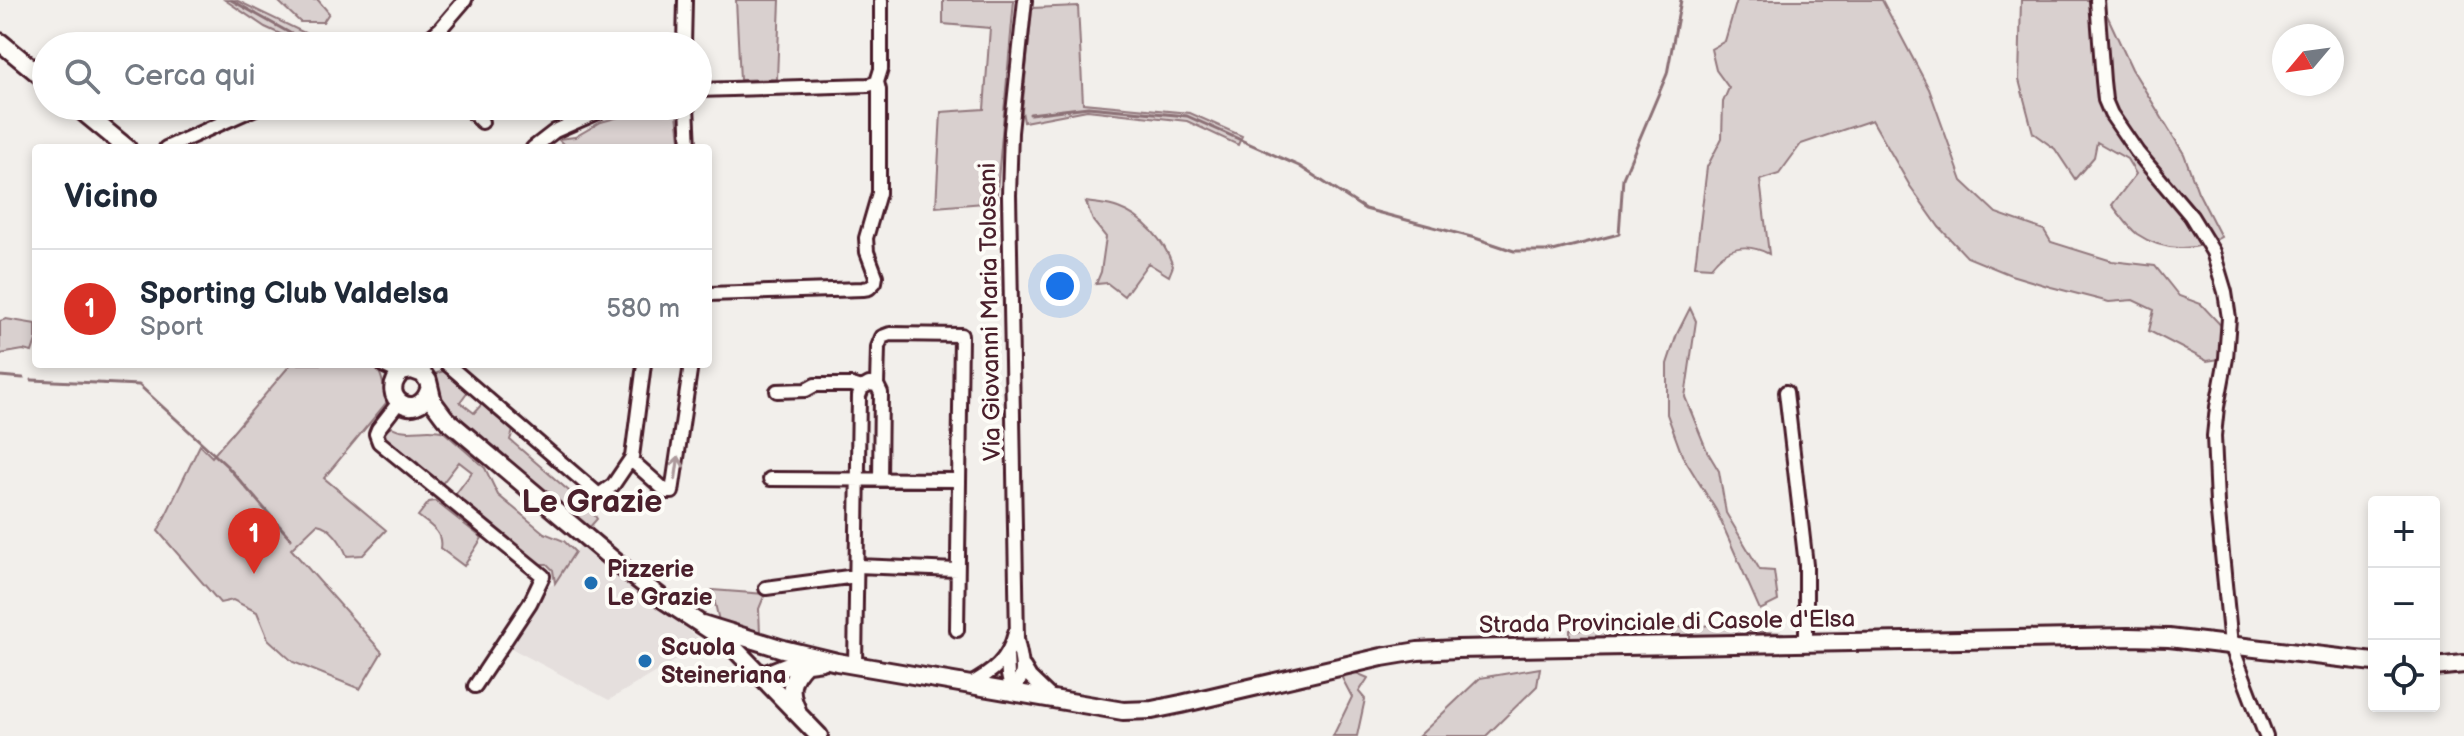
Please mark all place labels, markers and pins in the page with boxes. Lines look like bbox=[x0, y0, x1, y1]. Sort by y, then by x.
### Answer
pin: 1 bbox=[228, 508, 280, 574]
place label: Pizzerie Le Grazie bbox=[607, 555, 713, 612]
marker: Pizzerie Le Grazie bbox=[582, 574, 600, 592]
place label: Scuola Steineriana bbox=[661, 633, 787, 690]
marker: Scuola Steineriana bbox=[636, 652, 654, 670]

